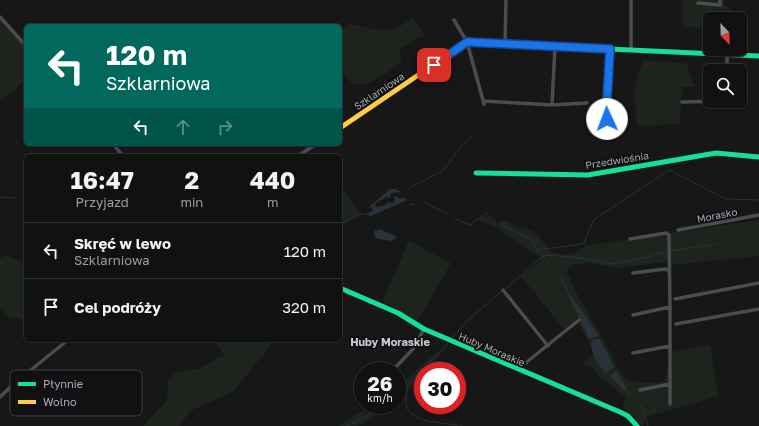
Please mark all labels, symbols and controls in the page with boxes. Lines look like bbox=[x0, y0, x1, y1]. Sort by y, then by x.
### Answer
north arrow bbox=[703, 12, 747, 56]
map controls bbox=[703, 12, 747, 108]
text: 120 m bbox=[106, 38, 187, 71]
icon: left bbox=[40, 40, 92, 92]
pin bbox=[417, 48, 451, 82]
icon: arrive bbox=[423, 54, 445, 76]
button: search bbox=[703, 64, 747, 108]
street label: Szklarniowa bbox=[352, 70, 406, 112]
text: Szklarniowa bbox=[106, 72, 211, 94]
position arrow bbox=[586, 98, 628, 140]
icon: left bbox=[130, 116, 152, 138]
icon: ahead bbox=[172, 116, 194, 138]
icon: right bbox=[214, 116, 236, 138]
street label: Przedwiośnia bbox=[584, 149, 650, 171]
text: 16:47 bbox=[71, 165, 134, 194]
text: 2 bbox=[185, 165, 199, 194]
text: 440 bbox=[250, 165, 295, 194]
text: Przyjazd bbox=[76, 194, 129, 210]
text: min bbox=[180, 194, 203, 210]
text: m bbox=[267, 194, 278, 210]
street label: Morasko bbox=[696, 205, 738, 225]
text: Skręć w lewo bbox=[74, 234, 171, 252]
icon: left bbox=[40, 240, 62, 262]
text: 120 m bbox=[284, 242, 326, 260]
text: Szklarniowa bbox=[74, 252, 150, 268]
icon: arrive bbox=[40, 296, 62, 318]
text: Cel podróży bbox=[74, 298, 161, 316]
text: 320 m bbox=[282, 298, 326, 316]
street label: Huby Moraskie bbox=[457, 330, 527, 369]
district label: Huby Moraskie bbox=[350, 335, 430, 348]
speed limit sign: 30 bbox=[414, 362, 466, 414]
legend bbox=[10, 370, 142, 416]
text: 26 bbox=[368, 371, 392, 395]
text: Płynnie bbox=[43, 377, 83, 390]
text: km/h bbox=[367, 392, 393, 404]
text: Wolno bbox=[43, 395, 77, 408]

